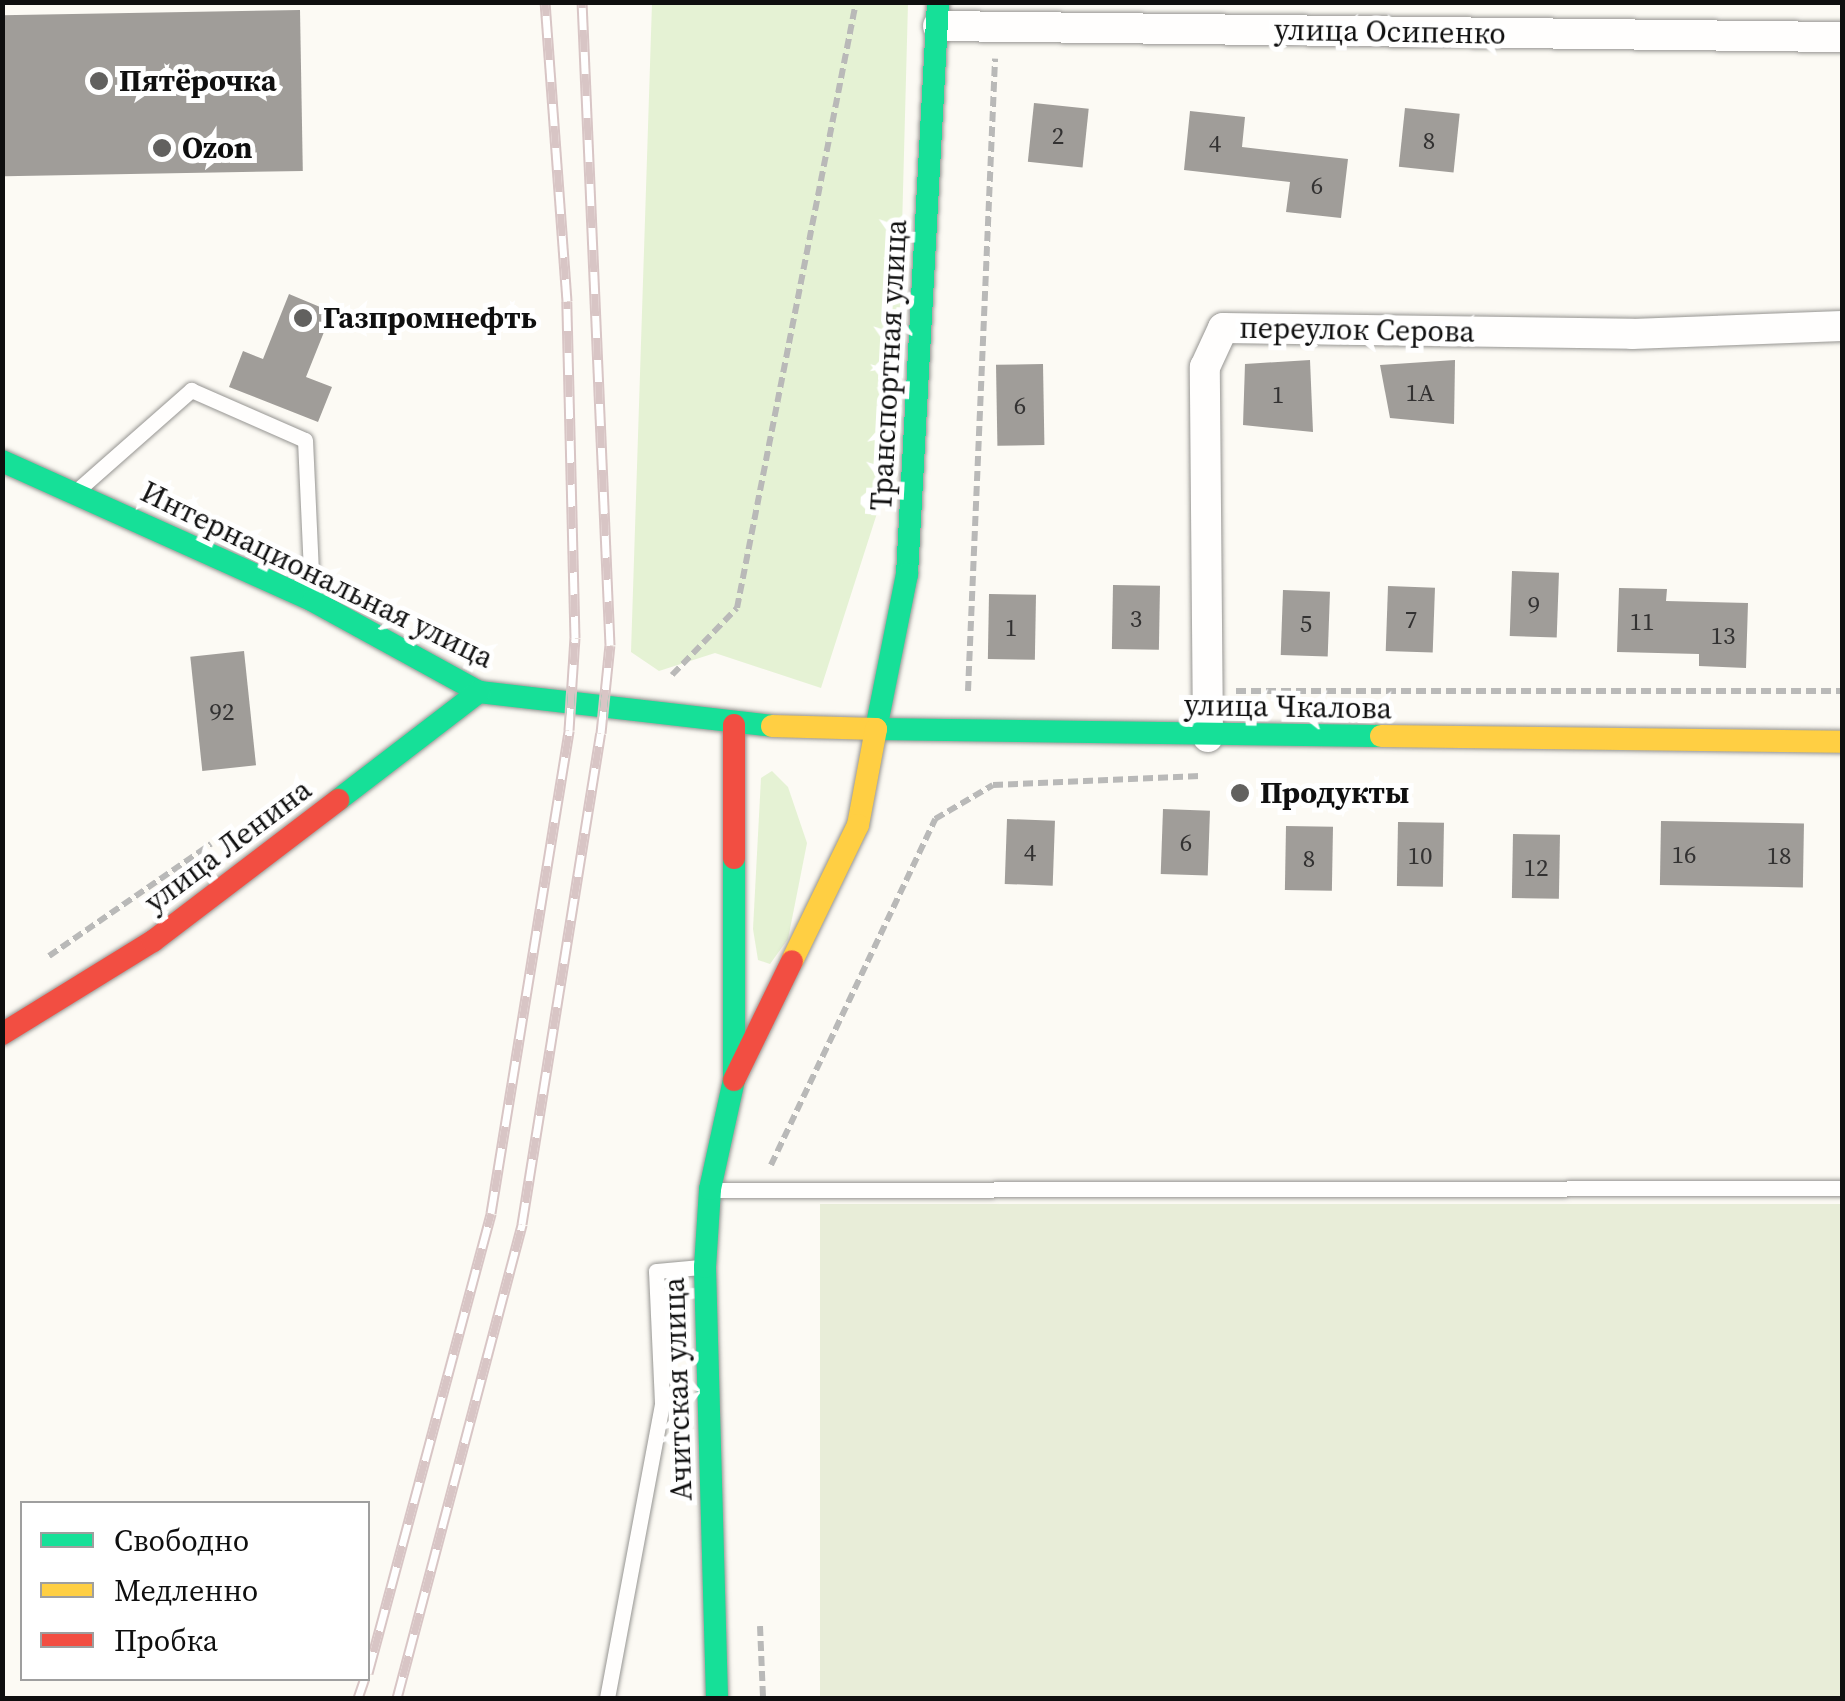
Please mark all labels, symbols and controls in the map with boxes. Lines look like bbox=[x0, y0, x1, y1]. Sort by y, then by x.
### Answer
street label: улица Осипенко bbox=[1274, 12, 1506, 52]
place label: Пятёрочка bbox=[119, 63, 277, 99]
marker: Пятёрочка bbox=[88, 70, 110, 92]
house number: 2 bbox=[1052, 120, 1064, 150]
house number: 8 bbox=[1423, 125, 1435, 155]
house number: 4 bbox=[1209, 128, 1221, 158]
place label: Ozon bbox=[182, 130, 252, 166]
marker: Ozon bbox=[151, 137, 173, 159]
house number: 6 bbox=[1311, 170, 1323, 200]
street label: Транспортная улица bbox=[863, 218, 915, 512]
place label: Газпромнефть bbox=[323, 300, 537, 336]
marker: Газпромнефть bbox=[292, 307, 314, 329]
street label: переулок Серова bbox=[1239, 310, 1475, 350]
house number: 1А bbox=[1405, 377, 1435, 407]
house number: 1 bbox=[1272, 379, 1284, 409]
house number: 6 bbox=[1014, 390, 1026, 420]
street label: Интернациональная улица bbox=[135, 474, 499, 676]
house number: 9 bbox=[1528, 589, 1540, 619]
house number: 3 bbox=[1130, 603, 1142, 633]
house number: 7 bbox=[1405, 604, 1417, 634]
house number: 11 bbox=[1630, 606, 1654, 636]
house number: 5 bbox=[1300, 608, 1312, 638]
house number: 1 bbox=[1005, 612, 1017, 642]
house number: 13 bbox=[1711, 620, 1735, 650]
street label: улица Чкалова bbox=[1184, 687, 1392, 727]
house number: 92 bbox=[210, 696, 234, 726]
street label: улица Ленина bbox=[138, 772, 318, 920]
place label: Продукты bbox=[1260, 775, 1409, 811]
marker: Продукты bbox=[1229, 782, 1251, 804]
house number: 6 bbox=[1180, 827, 1192, 857]
house number: 4 bbox=[1024, 837, 1036, 867]
house number: 16 bbox=[1672, 839, 1696, 869]
house number: 10 bbox=[1408, 840, 1432, 870]
house number: 18 bbox=[1767, 840, 1791, 870]
house number: 8 bbox=[1303, 843, 1315, 873]
house number: 12 bbox=[1524, 852, 1548, 882]
street label: Ачитская улица bbox=[656, 1277, 700, 1501]
legend bbox=[20, 1501, 370, 1681]
text: Свободно bbox=[114, 1520, 249, 1561]
text: Медленно bbox=[114, 1570, 258, 1611]
text: Пробка bbox=[114, 1620, 218, 1661]

